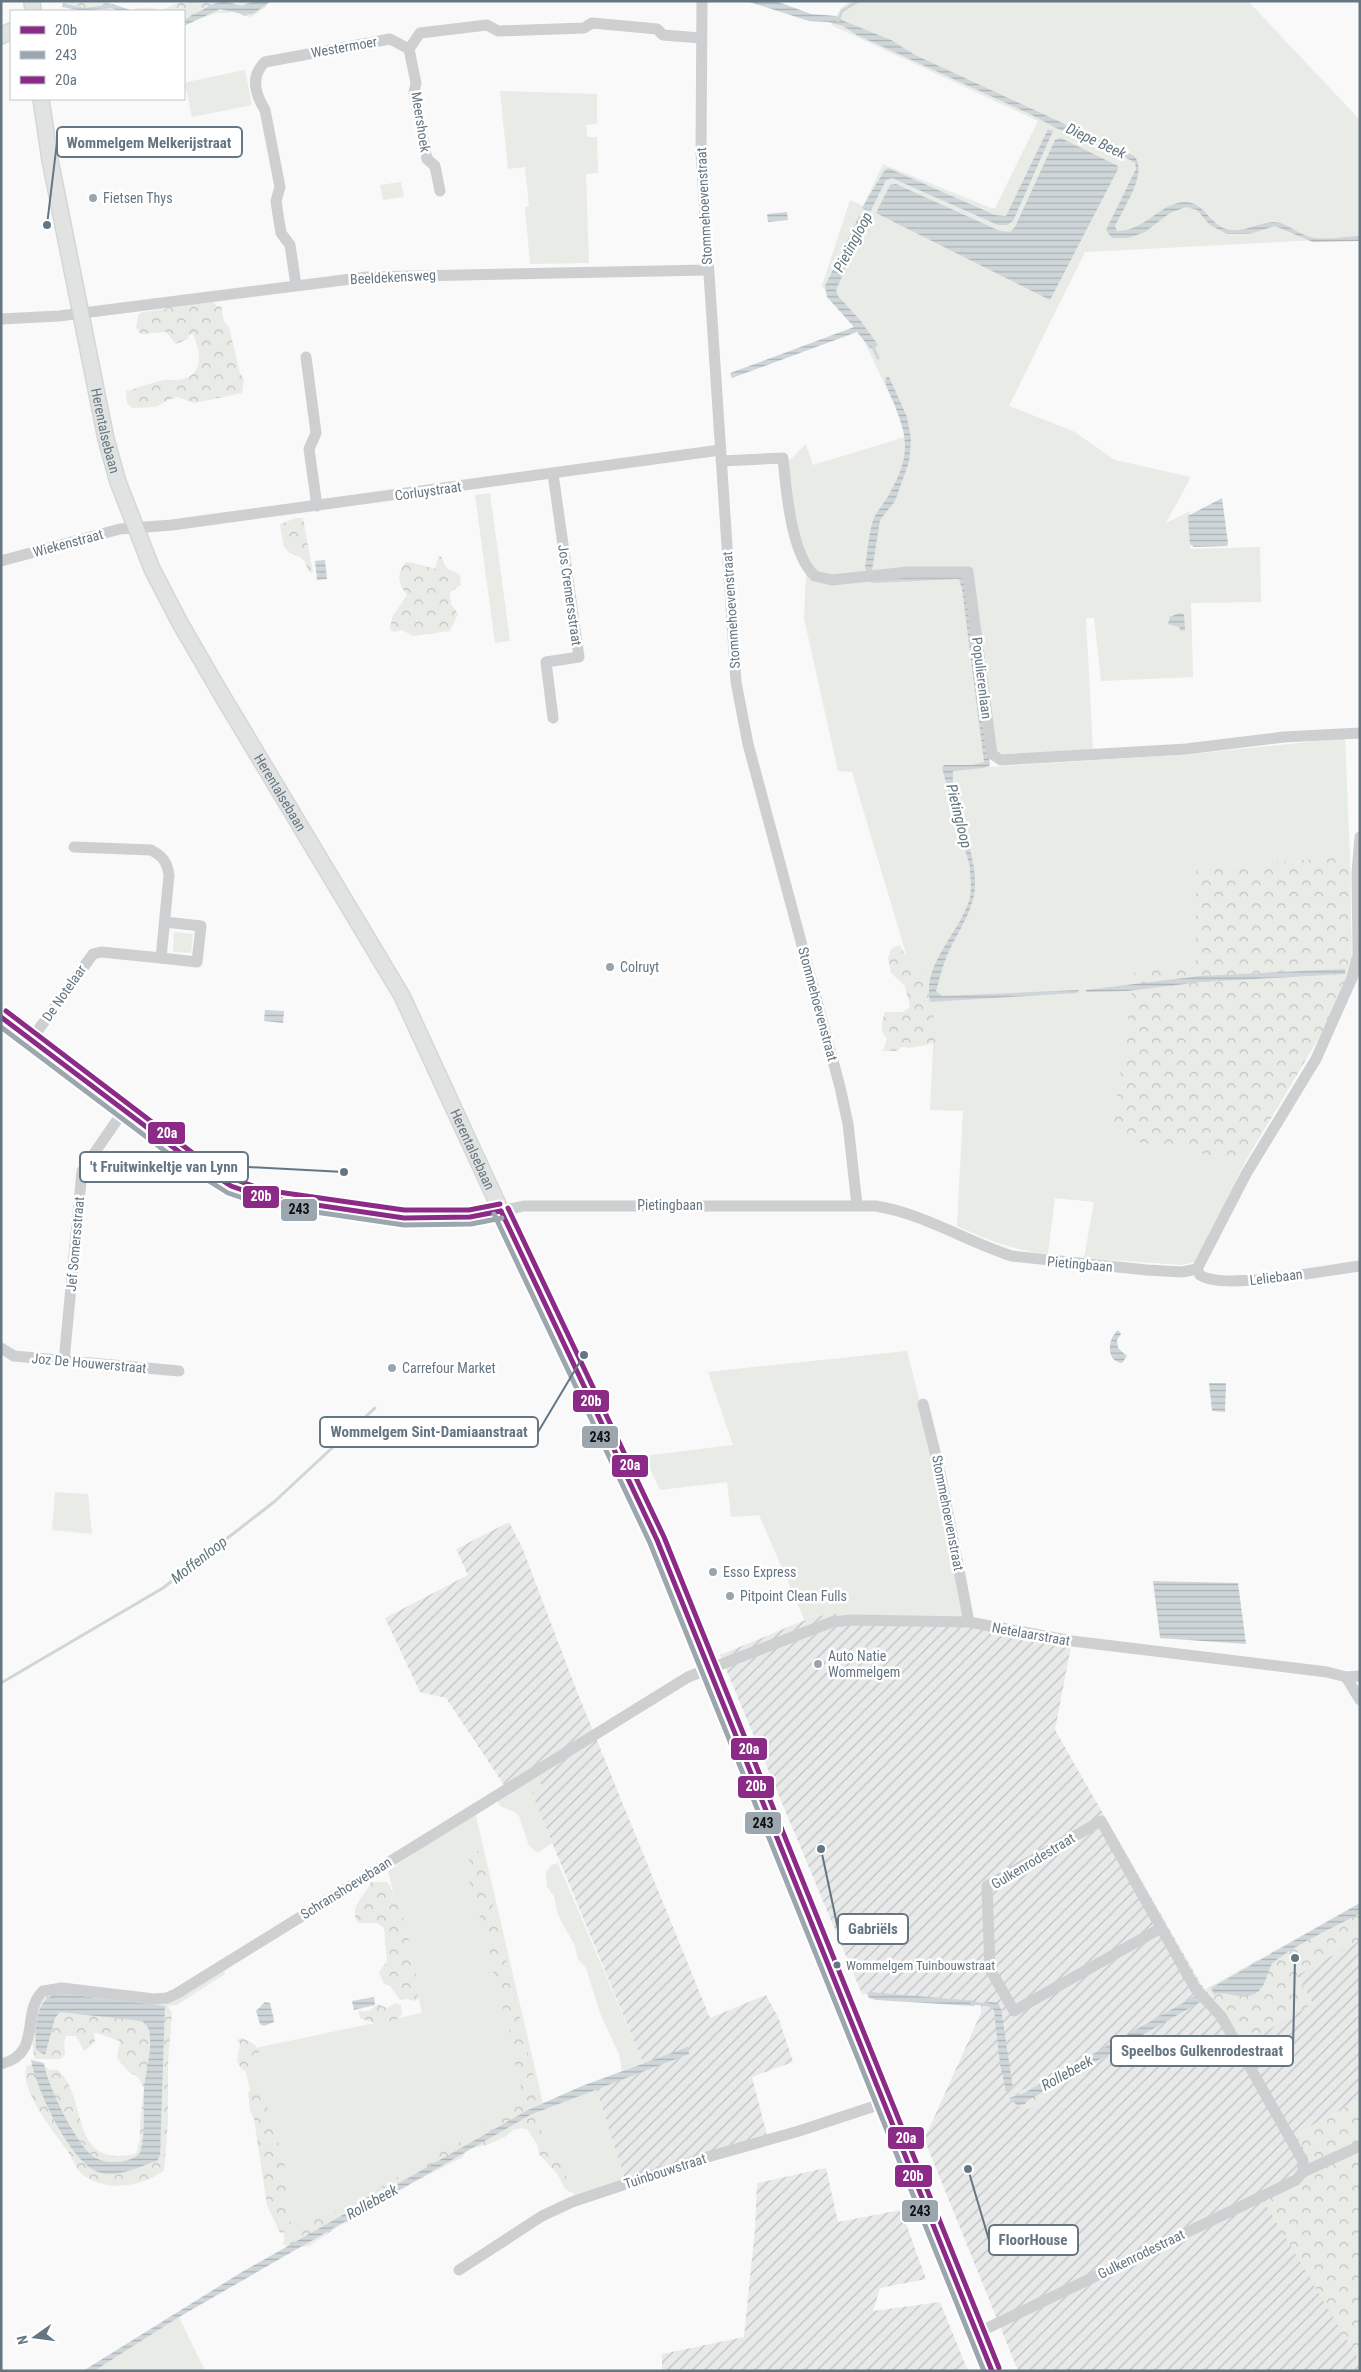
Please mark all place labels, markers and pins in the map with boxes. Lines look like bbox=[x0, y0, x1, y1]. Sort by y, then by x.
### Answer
callout: Wommelgem Melkerijstraat bbox=[57, 127, 242, 157]
place label: Fietsen Thys bbox=[103, 190, 173, 206]
marker: Fietsen Thys bbox=[87, 192, 99, 204]
place label: Colruyt bbox=[620, 959, 659, 975]
marker: Colruyt bbox=[604, 961, 616, 973]
callout: 't Fruitwinkeltje van Lynn bbox=[80, 1152, 248, 1182]
place label: Carrefour Market bbox=[402, 1360, 496, 1376]
marker: Carrefour Market bbox=[386, 1362, 398, 1374]
callout: Wommelgem Sint-Damiaanstraat bbox=[320, 1417, 538, 1447]
place label: Esso Express bbox=[723, 1564, 796, 1580]
marker: Esso Express bbox=[707, 1566, 719, 1578]
place label: Pitpoint Clean Fulls bbox=[740, 1588, 847, 1604]
marker: Pitpoint Clean Fulls bbox=[724, 1590, 736, 1602]
place label: Auto Natie Wommelgem bbox=[828, 1648, 900, 1680]
marker: Auto Natie Wommelgem bbox=[812, 1658, 824, 1670]
callout: Gabriëls bbox=[838, 1914, 908, 1944]
place label: Wommelgem Tuinbouwstraat bbox=[846, 1958, 995, 1973]
marker: Wommelgem Tuinbouwstraat bbox=[832, 1960, 842, 1970]
callout: Speelbos Gulkenrodestraat bbox=[1111, 2036, 1293, 2066]
callout: FloorHouse bbox=[989, 2225, 1078, 2255]

